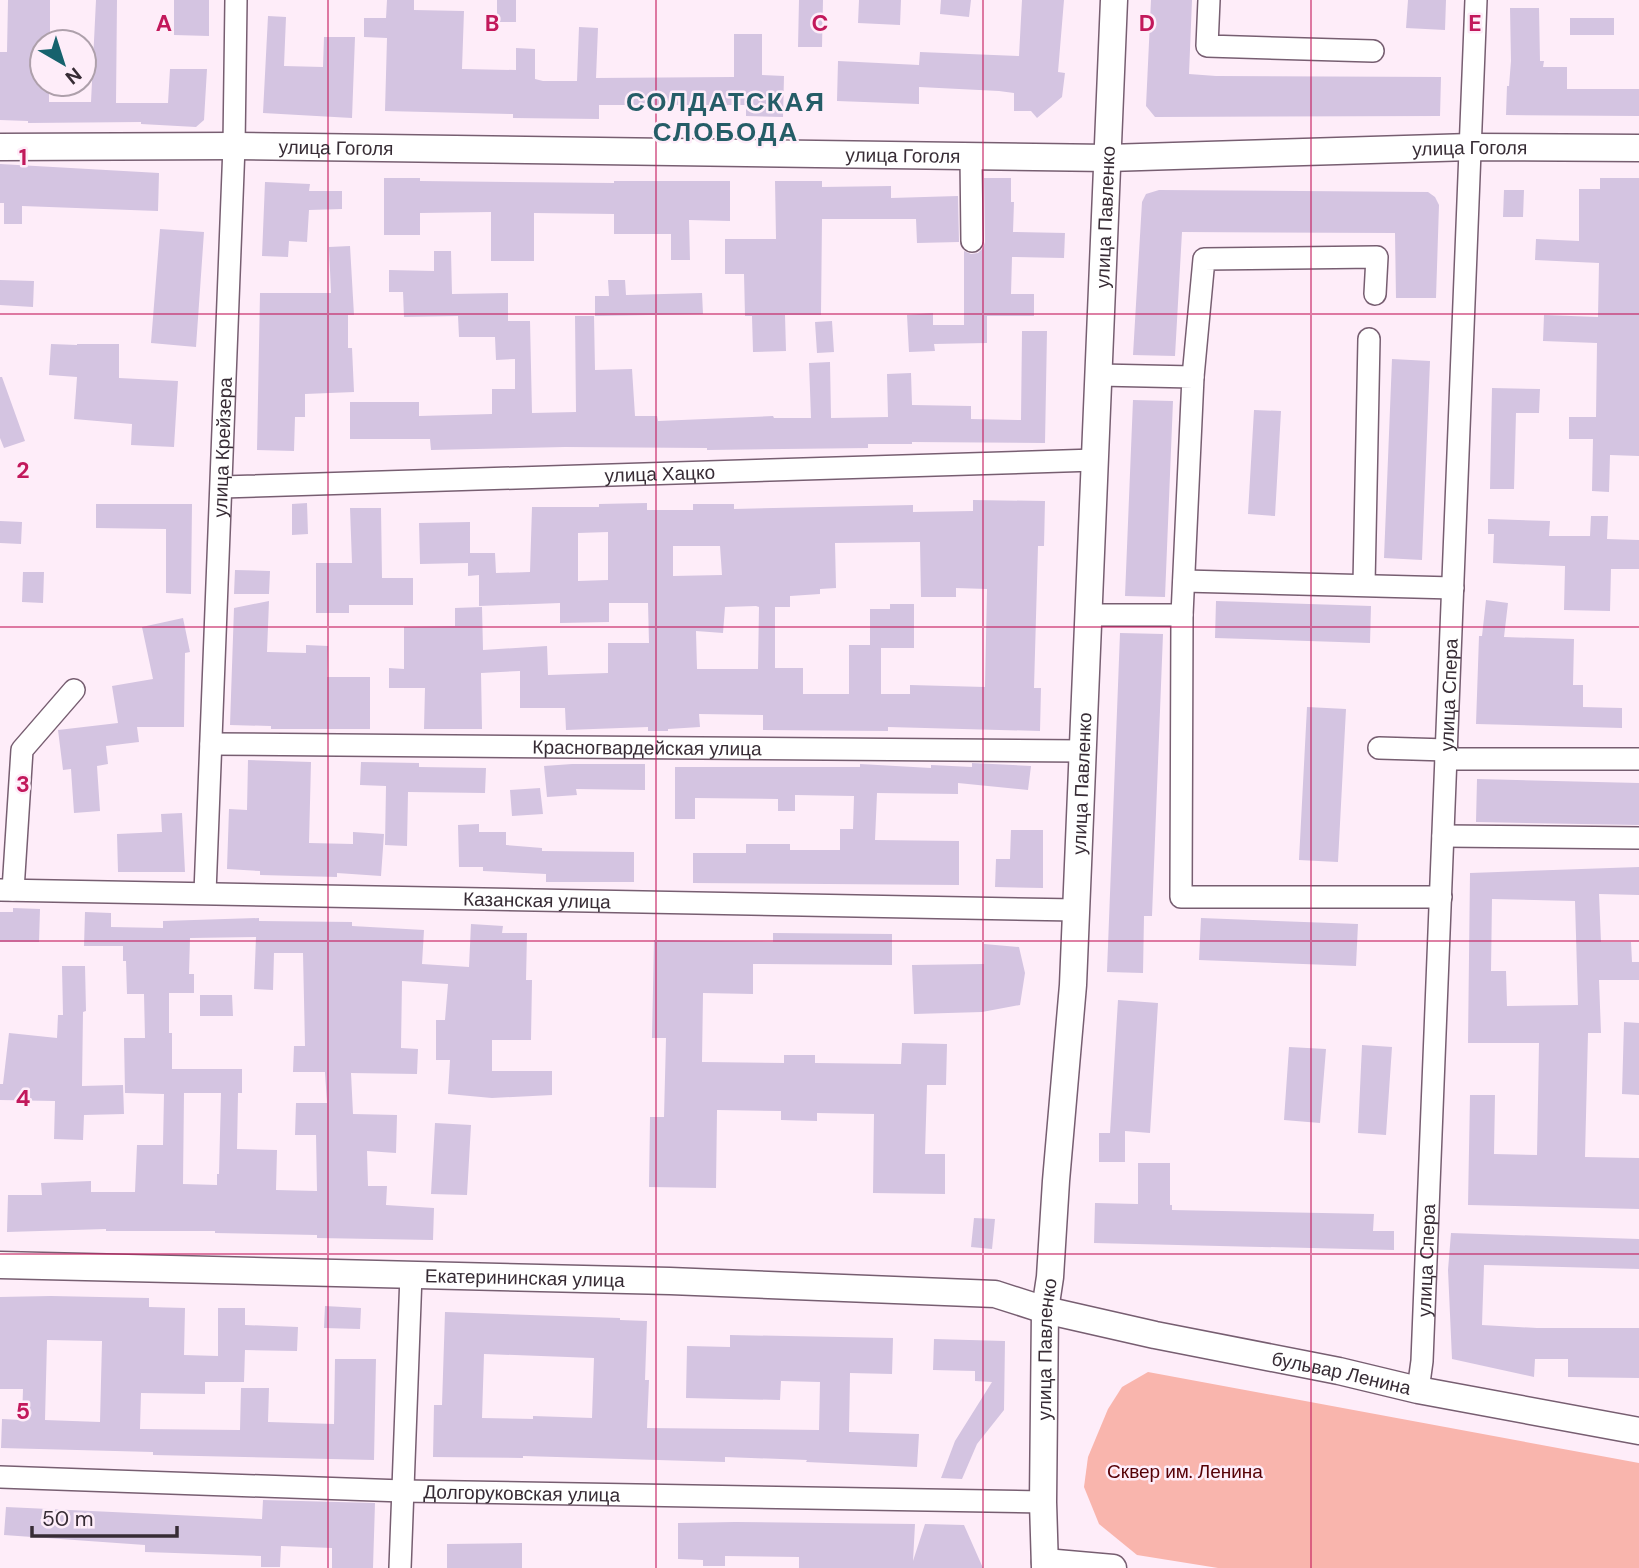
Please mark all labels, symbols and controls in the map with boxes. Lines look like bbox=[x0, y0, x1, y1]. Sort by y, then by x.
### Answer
text: A bbox=[156, 8, 172, 38]
text: B bbox=[485, 8, 499, 38]
text: C bbox=[812, 8, 828, 38]
text: D bbox=[1139, 8, 1155, 38]
text: E bbox=[1468, 8, 1482, 38]
north arrow bbox=[28, 28, 98, 98]
text: N bbox=[60, 62, 87, 90]
district label: СОЛДАТСКАЯ СЛОБОДА bbox=[626, 85, 826, 149]
street label: улица Гоголя bbox=[278, 134, 394, 161]
street label: улица Гоголя bbox=[1412, 134, 1527, 161]
text: 1 bbox=[19, 142, 27, 172]
street label: улица Гоголя bbox=[845, 142, 961, 168]
street label: улица Павленко bbox=[1090, 145, 1120, 289]
street label: улица Крейзера bbox=[207, 376, 238, 518]
text: 2 bbox=[16, 455, 30, 485]
street label: улица Хацко bbox=[604, 459, 715, 488]
street label: улица Спера bbox=[1434, 637, 1463, 752]
street label: улица Павленко bbox=[1066, 712, 1097, 855]
street label: Красногвардейская улица bbox=[532, 734, 762, 761]
text: 3 bbox=[16, 769, 30, 799]
street label: Казанская улица bbox=[463, 886, 611, 914]
text: 4 bbox=[16, 1083, 31, 1113]
street label: улица Спера bbox=[1411, 1203, 1441, 1317]
street label: Екатерининская улица bbox=[425, 1263, 626, 1292]
street label: улица Павленко bbox=[1031, 1276, 1062, 1420]
street label: бульвар Ленина bbox=[1270, 1346, 1414, 1400]
text: 5 bbox=[16, 1396, 30, 1426]
park label: Сквер им. Ленина bbox=[1107, 1459, 1263, 1484]
street label: Долгоруковская улица bbox=[423, 1479, 621, 1507]
scale bar bbox=[32, 1494, 177, 1538]
text: 50 m bbox=[42, 1505, 93, 1533]

